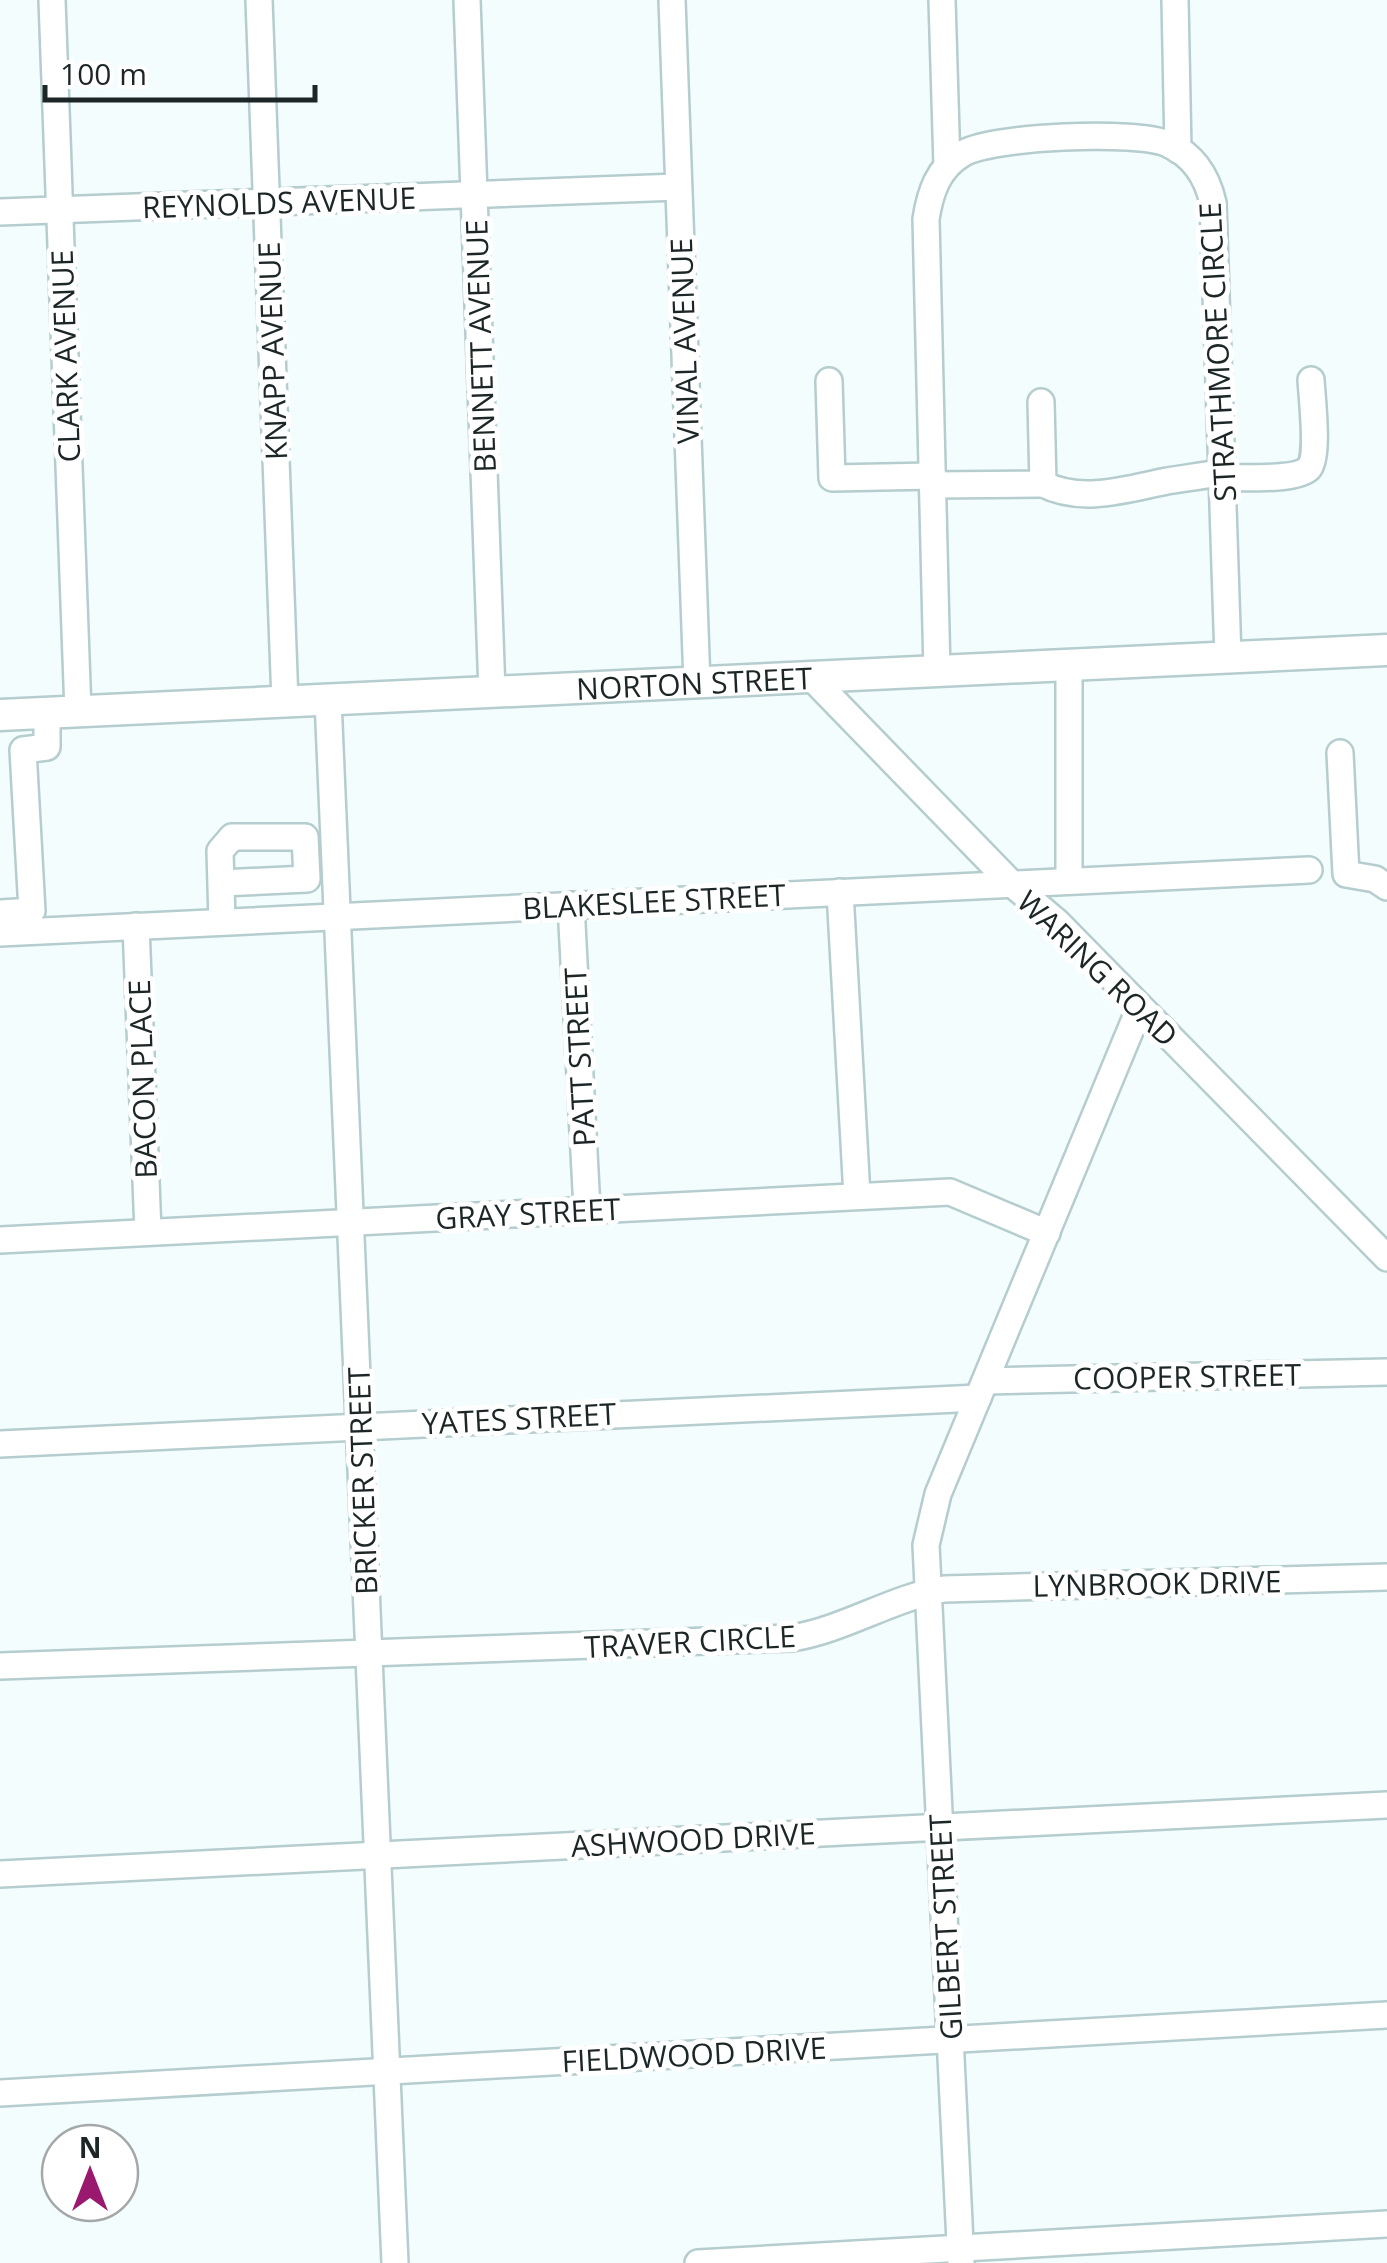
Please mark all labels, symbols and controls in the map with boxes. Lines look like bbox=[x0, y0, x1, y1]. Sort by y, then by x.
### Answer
scale bar bbox=[45, 40, 315, 102]
text: 100 m bbox=[60, 53, 147, 94]
street label: REYNOLDS AVENUE bbox=[141, 177, 417, 227]
street label: STRATHMORE CIRCLE bbox=[1189, 201, 1245, 503]
street label: BENNETT AVENUE bbox=[455, 219, 505, 473]
street label: VINAL AVENUE bbox=[660, 237, 708, 445]
street label: KNAPP AVENUE bbox=[248, 241, 296, 461]
street label: CLARK AVENUE bbox=[41, 249, 89, 463]
street label: NORTON STREET bbox=[575, 656, 814, 708]
street label: BLAKESLEE STREET bbox=[521, 874, 787, 928]
street label: WARING ROAD bbox=[1009, 881, 1187, 1055]
street label: PATT STREET bbox=[554, 966, 604, 1148]
street label: BACON PLACE bbox=[118, 979, 166, 1179]
street label: GRAY STREET bbox=[434, 1188, 622, 1238]
street label: COOPER STREET bbox=[1073, 1354, 1302, 1398]
street label: BRICKER STREET bbox=[338, 1366, 386, 1596]
street label: YATES STREET bbox=[421, 1392, 618, 1444]
street label: LYNBROOK DRIVE bbox=[1032, 1560, 1282, 1606]
street label: TRAVER CIRCLE bbox=[583, 1615, 797, 1667]
street label: ASHWOOD DRIVE bbox=[570, 1812, 816, 1866]
street label: GILBERT STREET bbox=[919, 1813, 971, 2041]
street label: FIELDWOOD DRIVE bbox=[561, 2027, 827, 2081]
north arrow bbox=[40, 2123, 140, 2223]
text: N bbox=[79, 2128, 101, 2166]

